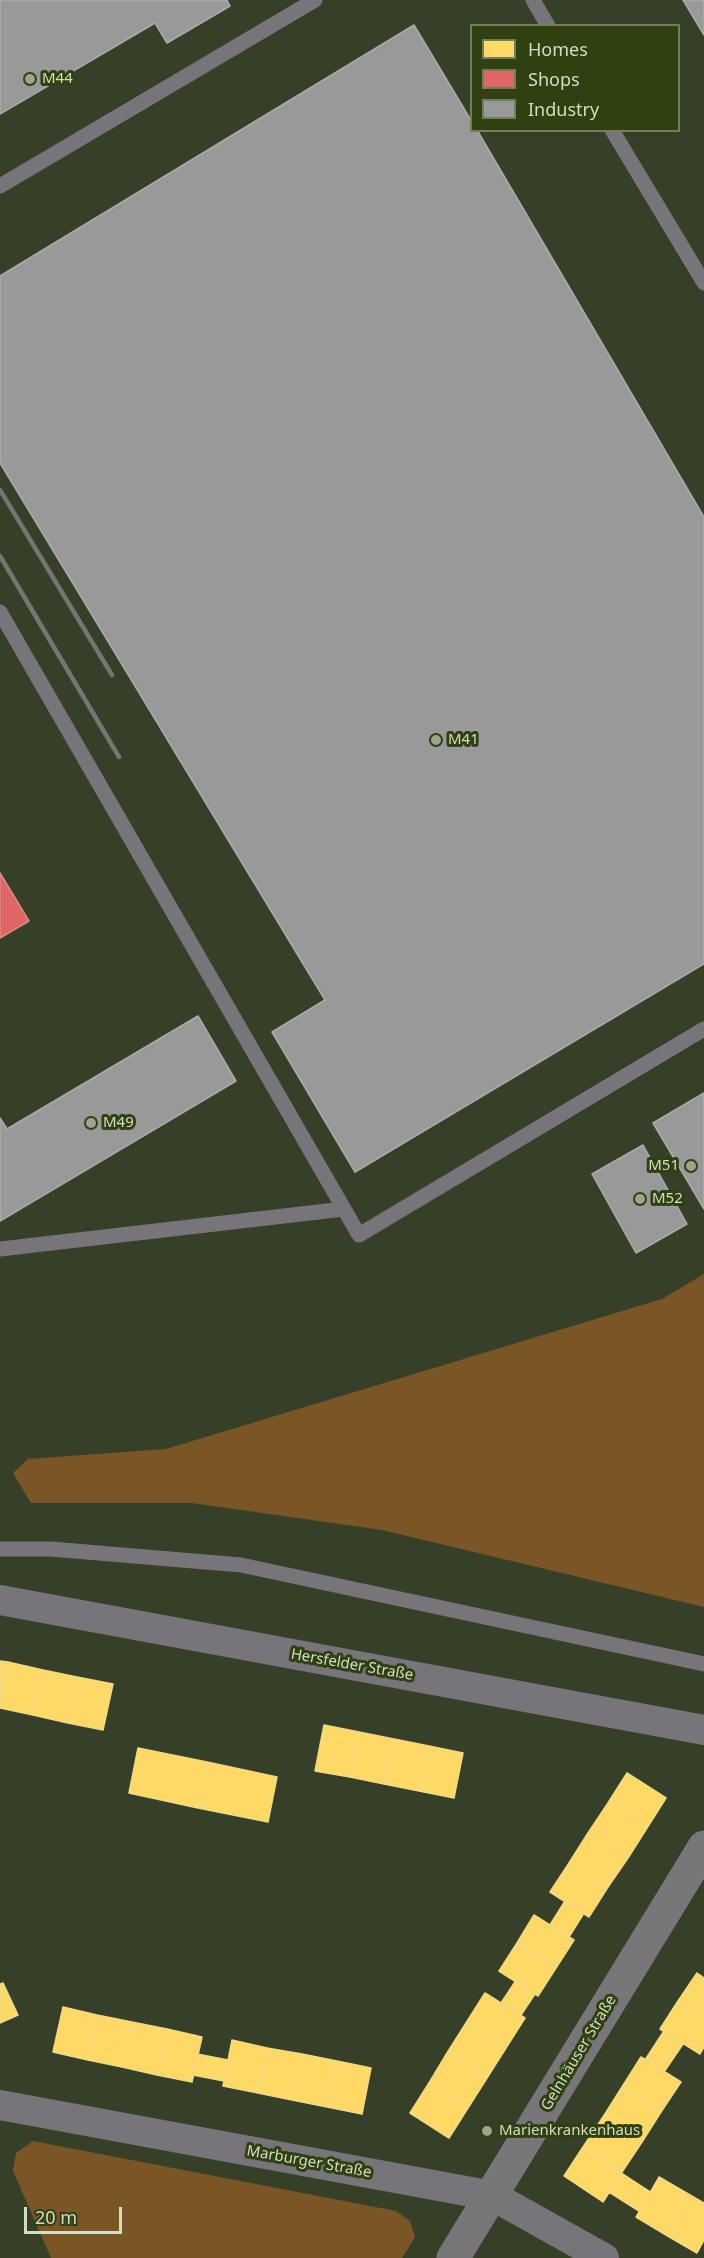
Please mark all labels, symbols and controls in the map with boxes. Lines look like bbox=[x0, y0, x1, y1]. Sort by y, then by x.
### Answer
legend bbox=[470, 24, 680, 132]
text: Homes bbox=[528, 37, 588, 61]
text: Shops bbox=[528, 67, 580, 91]
place label: M44 bbox=[42, 70, 73, 88]
marker: M44 bbox=[23, 72, 37, 86]
text: Industry bbox=[528, 97, 599, 121]
place label: M41 bbox=[448, 731, 479, 749]
marker: M41 bbox=[429, 733, 443, 747]
place label: M49 bbox=[103, 1114, 134, 1132]
marker: M49 bbox=[84, 1116, 98, 1130]
place label: M51 bbox=[648, 1157, 679, 1175]
marker: M51 bbox=[684, 1159, 698, 1173]
place label: M52 bbox=[652, 1190, 683, 1208]
marker: M52 bbox=[633, 1192, 647, 1206]
street label: Hersfelder Straße bbox=[289, 1645, 415, 1685]
street label: Gelnhäuser Straße bbox=[538, 1992, 620, 2114]
place label: Marienkrankenhaus bbox=[499, 2122, 640, 2140]
marker: Marienkrankenhaus bbox=[480, 2124, 494, 2138]
street label: Marburger Straße bbox=[245, 2142, 373, 2182]
scale bar bbox=[27, 2195, 124, 2233]
text: 20 m bbox=[35, 2205, 77, 2229]

